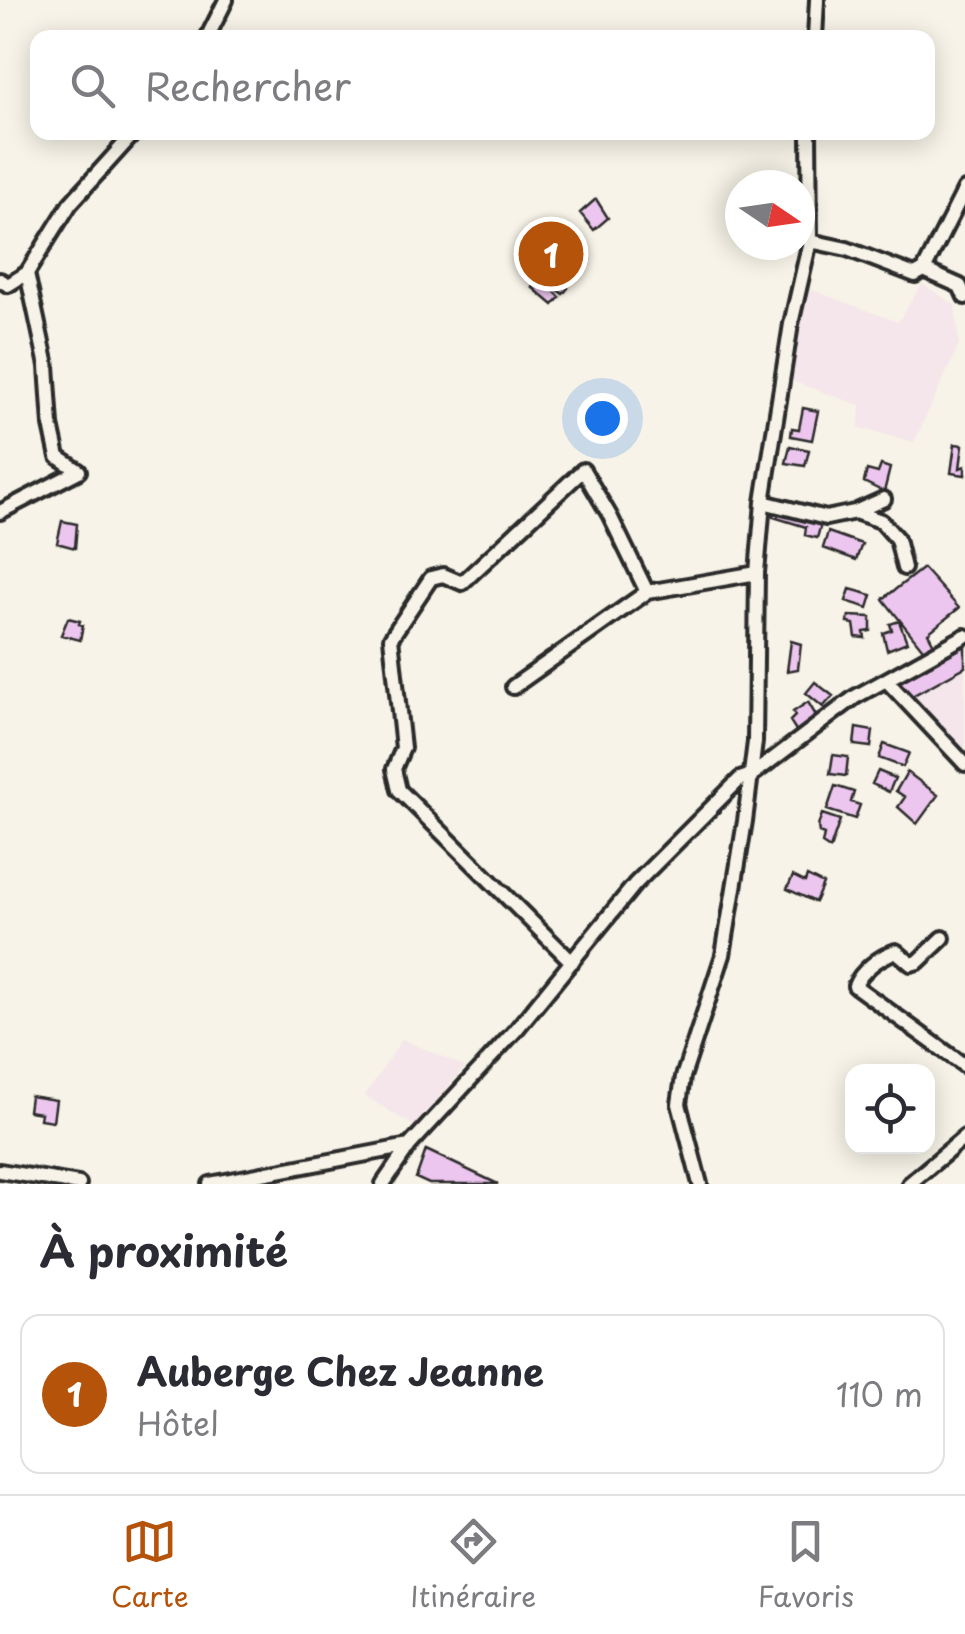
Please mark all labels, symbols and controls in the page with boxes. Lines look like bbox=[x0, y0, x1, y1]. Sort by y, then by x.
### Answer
search box bbox=[30, 30, 935, 140]
text: Rechercher bbox=[145, 57, 351, 114]
icon: search bbox=[65, 58, 120, 113]
north arrow bbox=[725, 170, 815, 260]
pin: 1 bbox=[518, 216, 584, 292]
your location bbox=[577, 393, 628, 444]
map controls bbox=[845, 1064, 935, 1154]
button: locate bbox=[845, 1064, 935, 1154]
text: À proximité bbox=[40, 1218, 288, 1281]
text: Auberge Chez Jeanne bbox=[137, 1342, 544, 1399]
text: 1 bbox=[67, 1370, 82, 1418]
text: 110 m bbox=[836, 1370, 923, 1418]
text: Hôtel bbox=[137, 1399, 219, 1447]
tab: Carte bbox=[111, 1514, 189, 1617]
tab: Itinéraire bbox=[410, 1514, 536, 1617]
tab: Favoris bbox=[758, 1514, 854, 1617]

